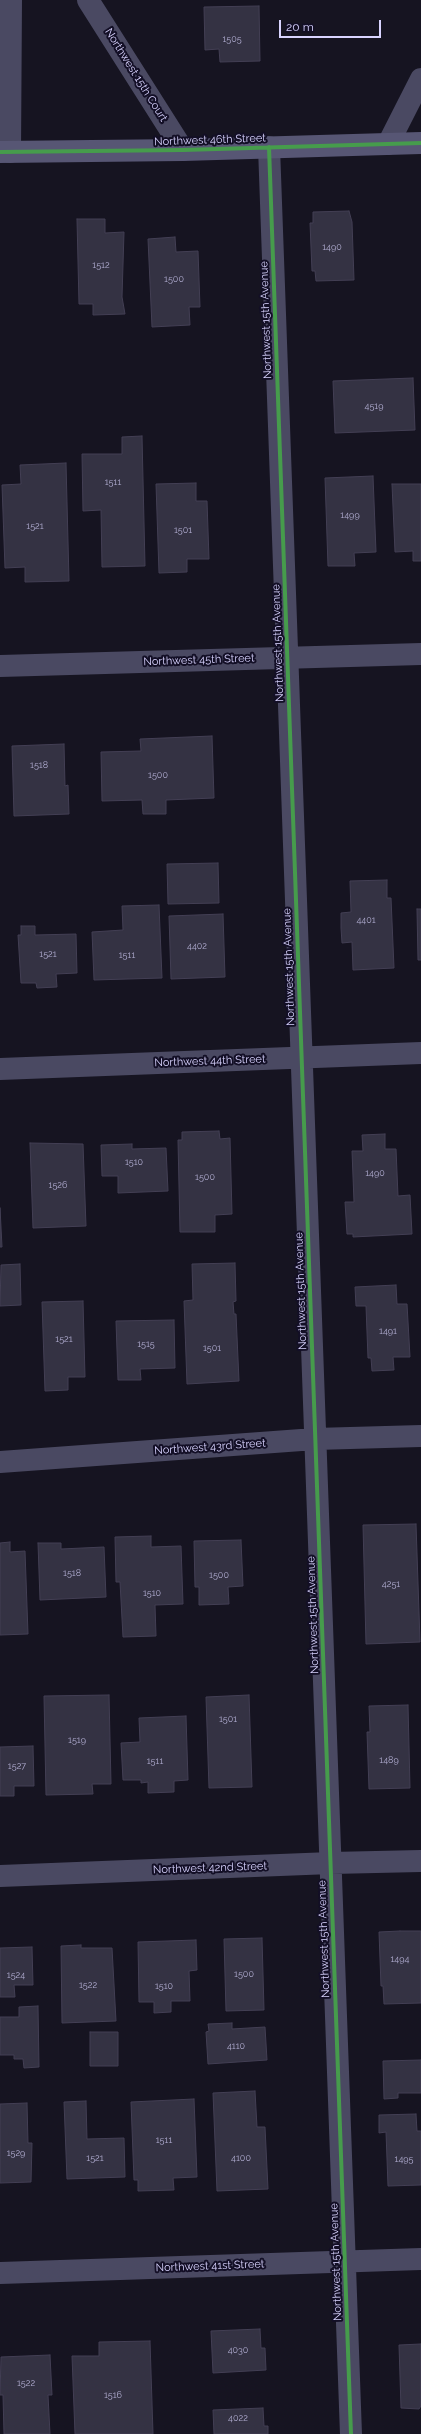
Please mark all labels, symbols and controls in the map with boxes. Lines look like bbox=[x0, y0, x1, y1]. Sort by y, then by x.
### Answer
scale bar bbox=[281, 12, 383, 38]
text: 20 m bbox=[286, 20, 314, 34]
street label: Northwest 15th Court bbox=[102, 26, 170, 124]
house number: 1505 bbox=[222, 34, 242, 44]
street label: Northwest 46th Street bbox=[154, 131, 266, 149]
house number: 1490 bbox=[322, 242, 342, 252]
house number: 1512 bbox=[92, 260, 110, 270]
street label: Northwest 15th Avenue bbox=[257, 261, 275, 379]
house number: 1500 bbox=[164, 274, 184, 284]
house number: 4519 bbox=[365, 401, 383, 411]
house number: 1511 bbox=[105, 477, 121, 487]
house number: 1499 bbox=[340, 510, 360, 520]
house number: 1521 bbox=[26, 521, 44, 531]
house number: 1501 bbox=[174, 525, 192, 535]
street label: Northwest 15th Avenue bbox=[269, 584, 287, 702]
street label: Northwest 45th Street bbox=[143, 651, 255, 669]
house number: 1518 bbox=[30, 760, 48, 770]
house number: 1500 bbox=[148, 770, 168, 780]
street label: Northwest 15th Avenue bbox=[280, 908, 298, 1026]
house number: 4401 bbox=[356, 915, 376, 925]
house number: 4402 bbox=[187, 941, 207, 951]
house number: 1521 bbox=[39, 949, 57, 959]
house number: 1511 bbox=[119, 950, 135, 960]
street label: Northwest 44th Street bbox=[154, 1052, 266, 1070]
house number: 1510 bbox=[125, 1157, 143, 1167]
house number: 1490 bbox=[365, 1168, 385, 1178]
house number: 1500 bbox=[195, 1172, 215, 1182]
house number: 1526 bbox=[49, 1180, 67, 1190]
street label: Northwest 15th Avenue bbox=[292, 1232, 310, 1350]
house number: 1491 bbox=[379, 1326, 397, 1336]
house number: 1521 bbox=[55, 1334, 73, 1344]
house number: 1515 bbox=[137, 1339, 155, 1349]
house number: 1501 bbox=[203, 1343, 221, 1353]
street label: Northwest 43rd Street bbox=[154, 1437, 266, 1457]
street label: Northwest 15th Avenue bbox=[304, 1556, 322, 1674]
house number: 1518 bbox=[63, 1568, 81, 1578]
house number: 1500 bbox=[209, 1570, 229, 1580]
house number: 4251 bbox=[382, 1579, 400, 1589]
house number: 1510 bbox=[143, 1588, 161, 1598]
house number: 1501 bbox=[219, 1714, 237, 1724]
house number: 1519 bbox=[68, 1735, 86, 1745]
house number: 1489 bbox=[379, 1755, 399, 1765]
house number: 1511 bbox=[147, 1756, 163, 1766]
house number: 1527 bbox=[8, 1761, 26, 1771]
street label: Northwest 42nd Street bbox=[153, 1859, 267, 1877]
street label: Northwest 15th Avenue bbox=[315, 1880, 333, 1998]
house number: 1494 bbox=[391, 1954, 409, 1964]
house number: 1500 bbox=[234, 1969, 254, 1979]
house number: 1524 bbox=[7, 1970, 25, 1980]
house number: 1522 bbox=[79, 1980, 97, 1990]
house number: 1510 bbox=[155, 1981, 173, 1991]
house number: 4110 bbox=[227, 2041, 245, 2051]
house number: 1511 bbox=[156, 2135, 172, 2145]
house number: 1529 bbox=[7, 2148, 25, 2158]
house number: 1521 bbox=[86, 2153, 104, 2163]
house number: 4100 bbox=[231, 2153, 251, 2163]
house number: 1495 bbox=[395, 2154, 413, 2164]
street label: Northwest 15th Avenue bbox=[327, 2203, 345, 2321]
street label: Northwest 41st Street bbox=[155, 2258, 265, 2274]
house number: 4030 bbox=[228, 2345, 248, 2355]
house number: 1522 bbox=[17, 2378, 35, 2388]
house number: 1516 bbox=[104, 2390, 122, 2400]
house number: 4022 bbox=[228, 2413, 248, 2423]

